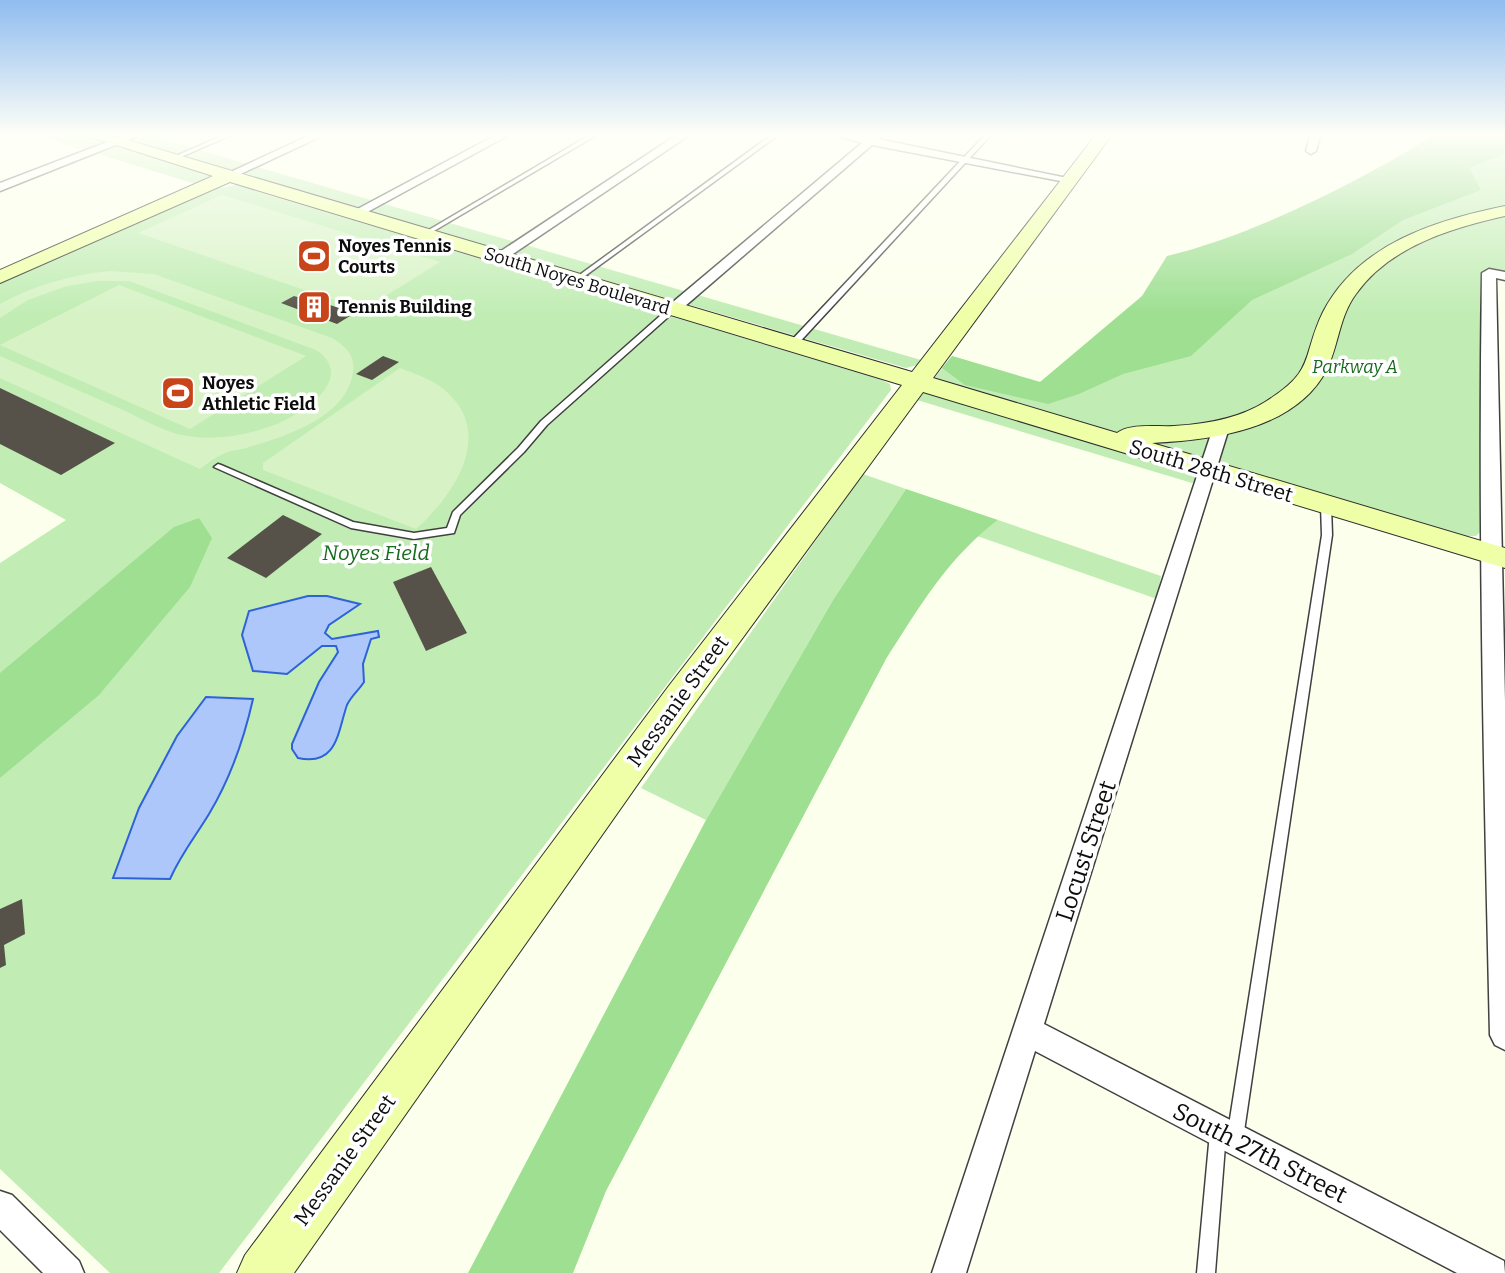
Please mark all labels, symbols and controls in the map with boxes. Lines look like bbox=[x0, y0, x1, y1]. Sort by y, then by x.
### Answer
place label: Noyes Tennis Courts bbox=[338, 235, 452, 278]
sports icon: Noyes Tennis Courts bbox=[295, 237, 333, 275]
street label: South Noyes Boulevard bbox=[481, 242, 673, 320]
building icon: Tennis Building bbox=[295, 288, 333, 326]
place label: Tennis Building bbox=[338, 296, 473, 318]
park label: Parkway A bbox=[1312, 356, 1398, 378]
place label: Noyes Athletic Field bbox=[202, 372, 316, 415]
sports icon: Noyes Athletic Field bbox=[159, 374, 197, 412]
street label: South 28th Street bbox=[1126, 434, 1296, 508]
park label: Noyes Field bbox=[322, 540, 430, 566]
street label: Messanie Street bbox=[622, 630, 735, 772]
street label: Locust Street bbox=[1050, 777, 1122, 925]
street label: Messanie Street bbox=[289, 1089, 402, 1231]
street label: South 27th Street bbox=[1168, 1097, 1352, 1209]

